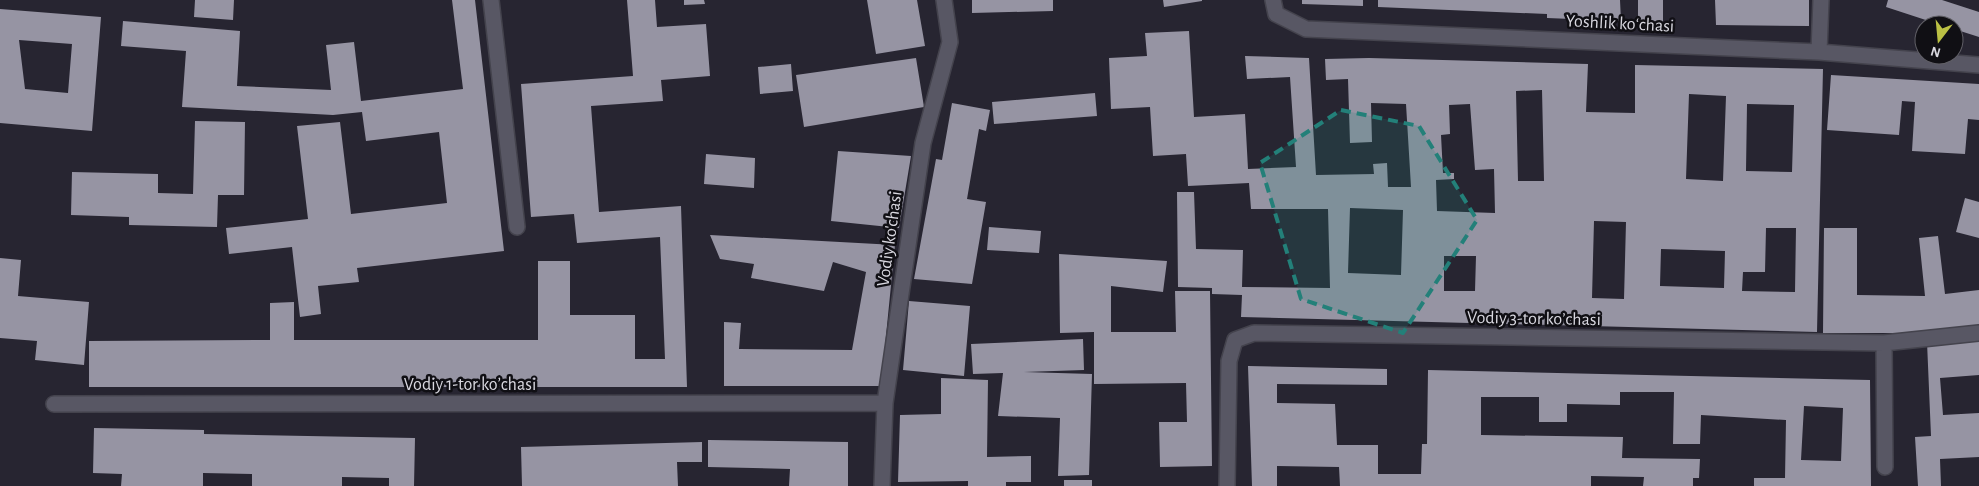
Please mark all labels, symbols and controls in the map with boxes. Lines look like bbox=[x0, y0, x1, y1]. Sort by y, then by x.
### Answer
street label: Yoshlik koʻchasi bbox=[1565, 12, 1675, 36]
north arrow bbox=[1914, 15, 1964, 65]
text: N bbox=[1929, 43, 1942, 60]
street label: Vodiy ko'chasi bbox=[874, 190, 906, 288]
street label: Vodiy 3-tor koʼchasi bbox=[1467, 309, 1601, 329]
street label: Vodiy 1-tor koʼchasi bbox=[404, 376, 536, 394]

